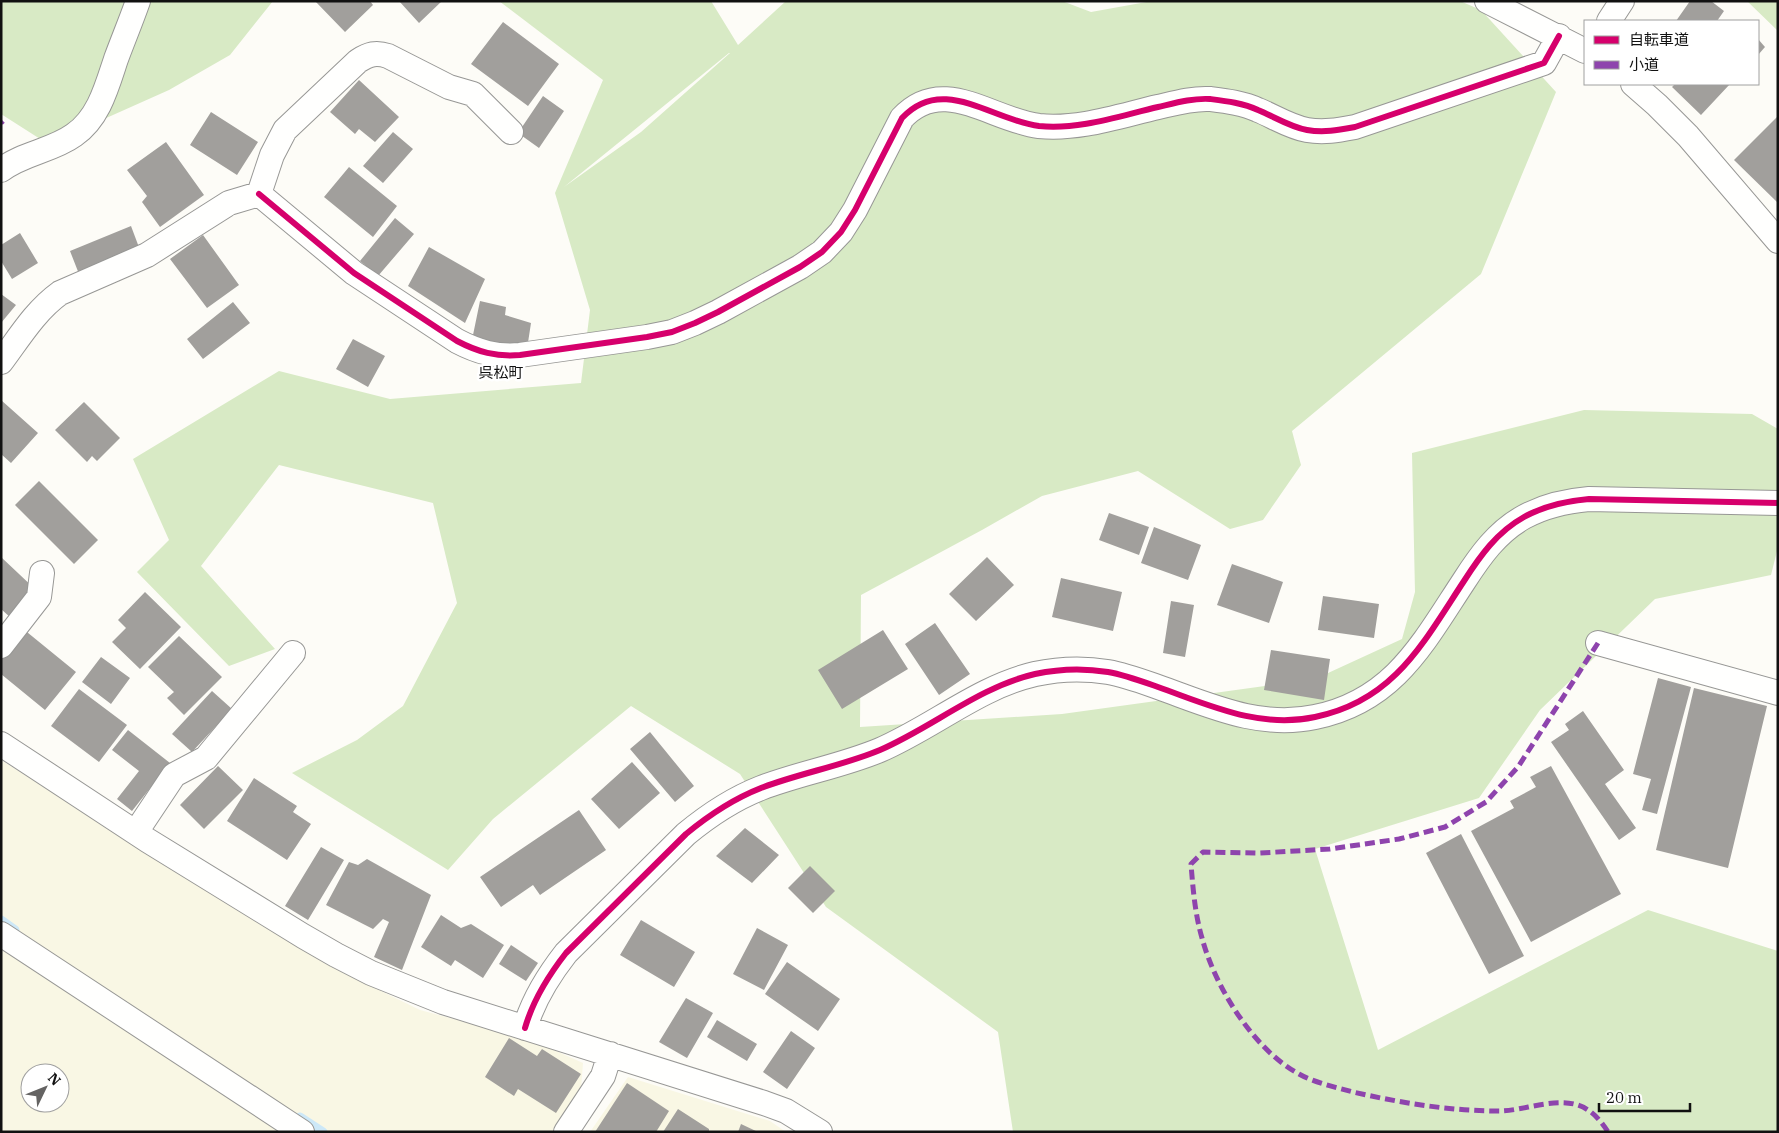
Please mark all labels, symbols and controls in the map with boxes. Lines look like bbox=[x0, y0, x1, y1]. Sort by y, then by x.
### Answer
legend bbox=[1584, 20, 1759, 85]
text: 自転車道 bbox=[1629, 30, 1689, 49]
text: 小道 bbox=[1629, 55, 1659, 74]
district label: 呉松町 bbox=[478, 363, 524, 382]
north arrow bbox=[20, 1063, 70, 1113]
text: N bbox=[44, 1069, 65, 1089]
scale bar bbox=[1599, 1080, 1690, 1112]
text: 20 m bbox=[1606, 1088, 1642, 1107]

